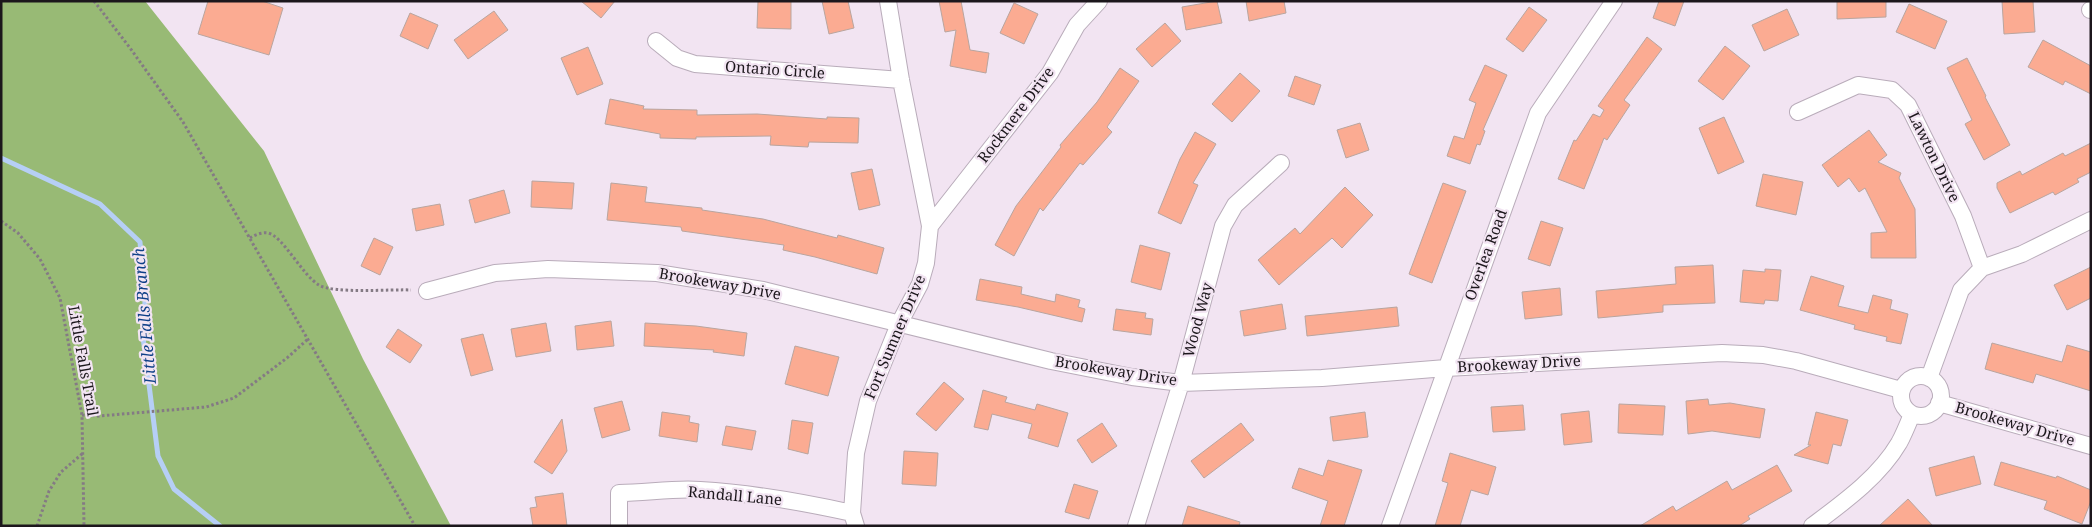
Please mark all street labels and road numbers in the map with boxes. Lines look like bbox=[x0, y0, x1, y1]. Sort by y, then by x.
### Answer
street label: Ontario Circle bbox=[724, 56, 826, 82]
street label: Rockmere Drive bbox=[973, 62, 1058, 166]
street label: Lawton Drive bbox=[1904, 108, 1965, 205]
street label: Overlea Road bbox=[1459, 206, 1511, 303]
street label: Brookeway Drive bbox=[658, 262, 783, 304]
street label: Fort Sumner Drive bbox=[859, 271, 929, 402]
street label: Wood Way bbox=[1177, 280, 1217, 359]
street label: Little Falls Trail bbox=[64, 304, 104, 418]
street label: Brookeway Drive bbox=[1054, 350, 1179, 390]
street label: Brookeway Drive bbox=[1457, 350, 1581, 376]
street label: Brookeway Drive bbox=[1953, 396, 2077, 450]
street label: Randall Lane bbox=[687, 481, 783, 509]

